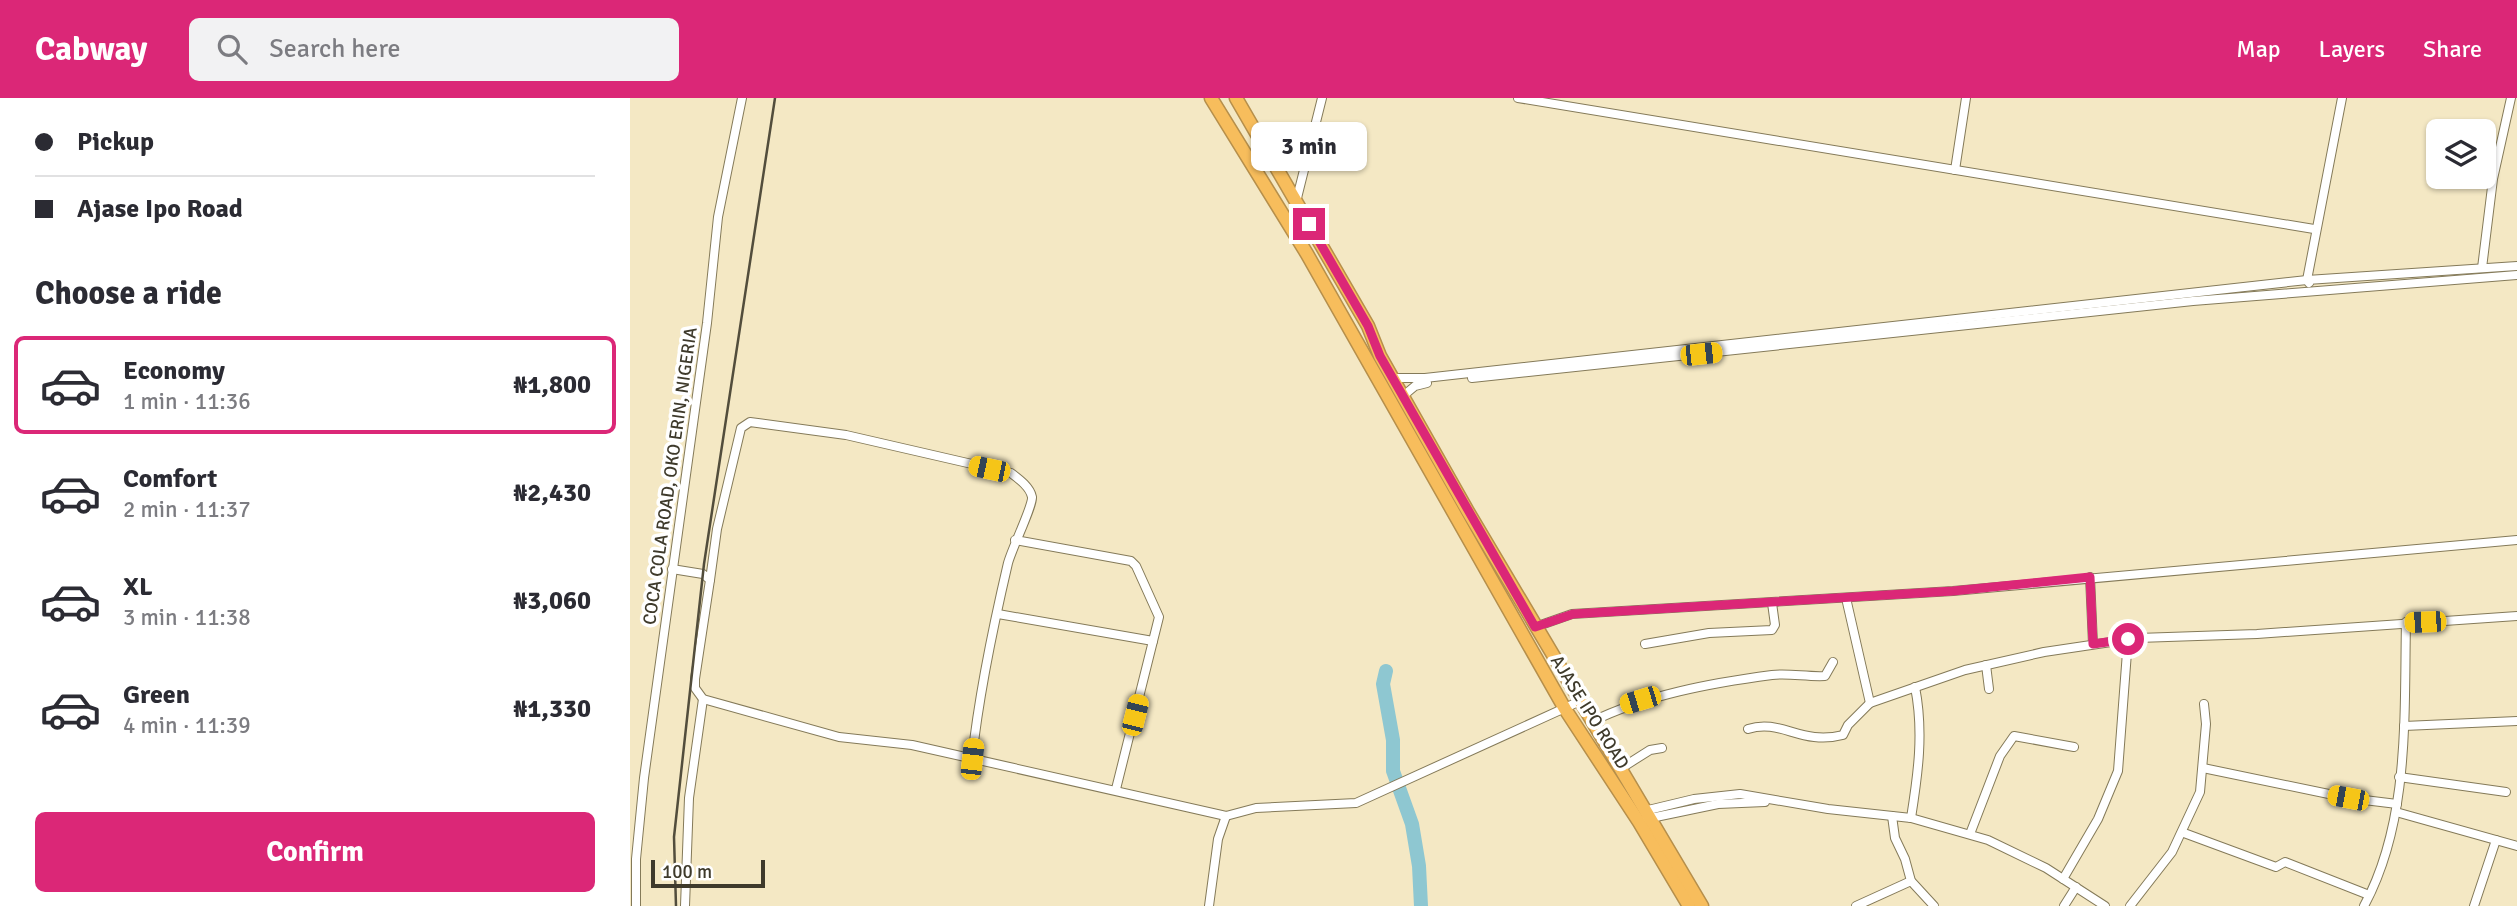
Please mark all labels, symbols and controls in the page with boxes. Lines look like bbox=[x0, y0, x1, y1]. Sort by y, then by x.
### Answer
search box bbox=[189, 18, 679, 81]
text: Cabway bbox=[35, 29, 147, 70]
icon: search bbox=[213, 30, 251, 68]
text: Search here bbox=[269, 33, 400, 65]
text: Map bbox=[2236, 34, 2281, 64]
text: Layers bbox=[2319, 34, 2385, 64]
text: Share bbox=[2423, 34, 2482, 64]
map controls bbox=[2426, 119, 2496, 189]
button: layers bbox=[2426, 119, 2496, 189]
callout: 3 min bbox=[1251, 122, 1367, 172]
text: Pickup bbox=[77, 126, 154, 158]
text: 3 min bbox=[1281, 132, 1337, 161]
text: Ajase Ipo Road bbox=[77, 193, 243, 225]
route end bbox=[1293, 208, 1325, 240]
text: Choose a ride bbox=[35, 274, 222, 313]
street label: COCA COLA ROAD, OKO ERIN, NIGERIA bbox=[638, 326, 702, 626]
car bbox=[1680, 341, 1723, 367]
icon: car bbox=[39, 354, 102, 417]
text: Economy bbox=[123, 355, 225, 387]
text: ₦1,800 bbox=[513, 369, 591, 401]
text: 1 min · 11:36 bbox=[123, 387, 251, 416]
car bbox=[967, 454, 1012, 484]
icon: car bbox=[39, 462, 102, 525]
text: Comfort bbox=[123, 463, 217, 495]
text: ₦2,430 bbox=[513, 477, 591, 509]
text: 2 min · 11:37 bbox=[123, 495, 251, 524]
icon: car bbox=[39, 570, 102, 633]
text: XL bbox=[123, 571, 153, 603]
text: ₦3,060 bbox=[513, 585, 591, 617]
text: 3 min · 11:38 bbox=[123, 603, 251, 632]
car bbox=[2404, 611, 2447, 633]
route start bbox=[2112, 623, 2144, 655]
street label: AJASE IPO ROAD bbox=[1546, 651, 1634, 773]
icon: car bbox=[39, 678, 102, 741]
text: Green bbox=[123, 679, 190, 711]
car bbox=[1617, 684, 1664, 716]
car bbox=[1120, 692, 1151, 738]
text: ₦1,330 bbox=[513, 693, 591, 725]
text: 4 min · 11:39 bbox=[123, 711, 251, 740]
car bbox=[960, 737, 985, 781]
car bbox=[2326, 784, 2371, 812]
button: Confirm bbox=[35, 812, 595, 892]
scale bar bbox=[651, 857, 765, 889]
text: 100 m bbox=[662, 860, 712, 884]

